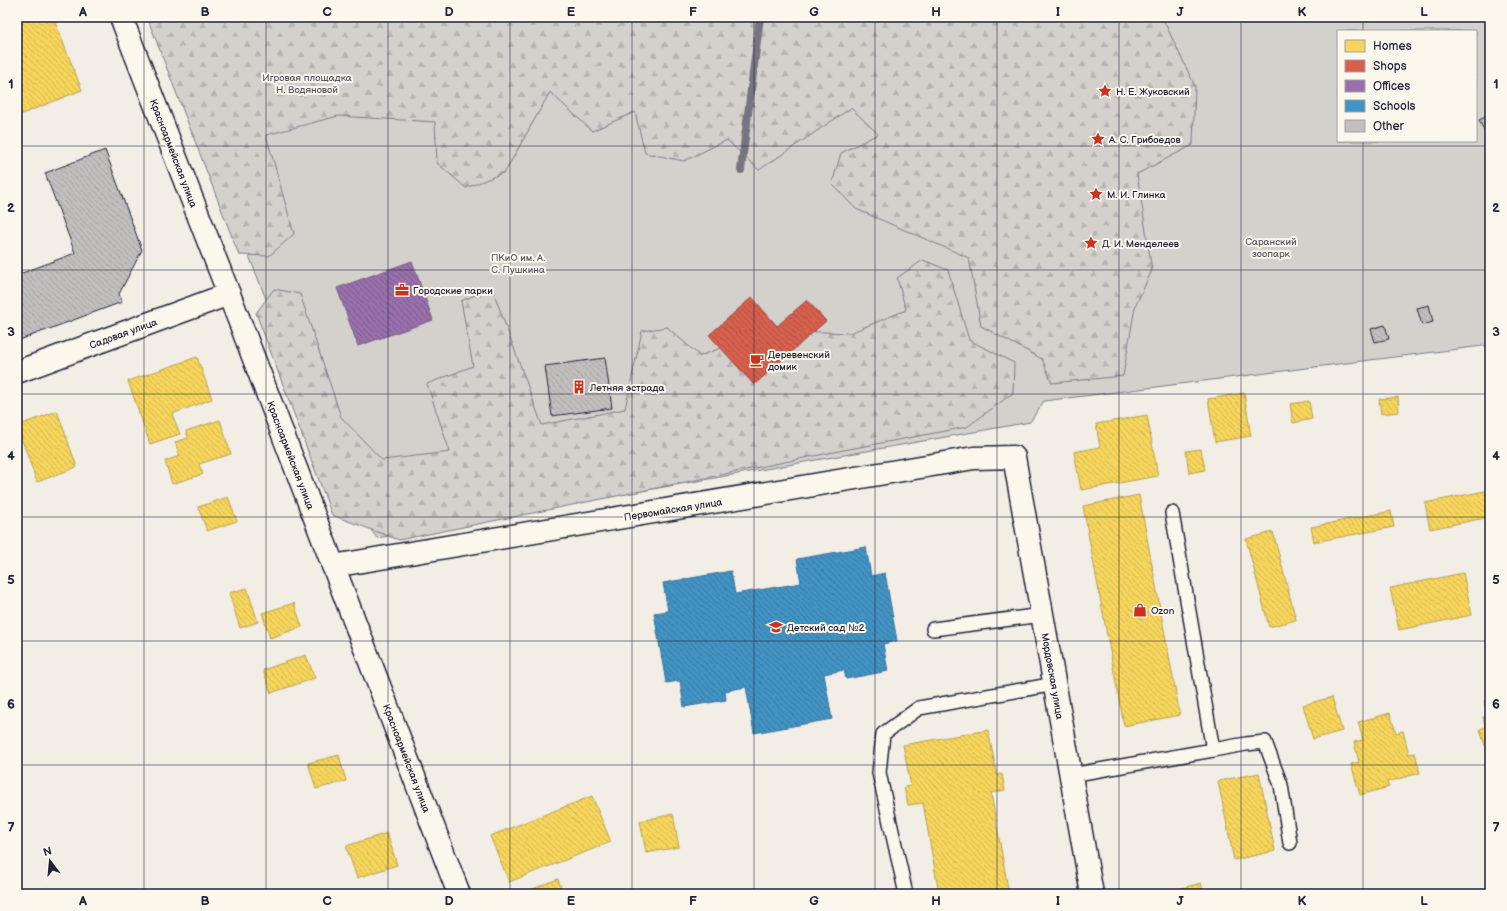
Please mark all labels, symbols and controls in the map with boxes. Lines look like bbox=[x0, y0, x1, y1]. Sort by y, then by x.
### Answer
text: A bbox=[78, 4, 87, 20]
text: B bbox=[200, 4, 210, 20]
text: C bbox=[322, 4, 332, 20]
text: D bbox=[444, 4, 454, 20]
text: E bbox=[567, 4, 576, 20]
text: F bbox=[689, 4, 697, 20]
text: G bbox=[809, 4, 819, 20]
text: H bbox=[931, 4, 941, 20]
text: I bbox=[1056, 4, 1060, 20]
text: J bbox=[1176, 4, 1184, 20]
text: K bbox=[1298, 4, 1307, 20]
text: L bbox=[1420, 4, 1428, 20]
legend bbox=[1337, 30, 1477, 142]
text: Homes bbox=[1373, 39, 1412, 54]
text: Shops bbox=[1373, 59, 1407, 74]
park label: Игровая площадка Н. Водяновой bbox=[262, 72, 352, 96]
text: 1 bbox=[8, 76, 14, 92]
text: 1 bbox=[1493, 76, 1499, 92]
text: Offices bbox=[1373, 79, 1410, 94]
place icon: Н. Е. Жуковский bbox=[1097, 83, 1113, 99]
place label: Н. Е. Жуковский bbox=[1116, 86, 1190, 98]
street label: Красноармейская улица bbox=[147, 97, 199, 209]
text: Schools bbox=[1373, 99, 1416, 114]
text: Other bbox=[1373, 119, 1405, 134]
place icon: А. С. Грибоедов bbox=[1090, 131, 1106, 147]
place label: А. С. Грибоедов bbox=[1108, 134, 1181, 146]
place icon: М. И. Глинка bbox=[1088, 186, 1104, 202]
place label: М. И. Глинка bbox=[1107, 189, 1166, 201]
text: 2 bbox=[7, 200, 15, 216]
text: 2 bbox=[1492, 200, 1500, 216]
place icon: Д. И. Менделеев bbox=[1083, 235, 1099, 251]
park label: Саранский зоопарк bbox=[1245, 236, 1297, 260]
place label: Д. И. Менделеев bbox=[1102, 238, 1180, 250]
park label: ПКиО им. А. С. Пушкина bbox=[491, 252, 545, 276]
office icon: Городские парки bbox=[394, 282, 410, 298]
place label: Городские парки bbox=[413, 285, 493, 297]
street label: Садовая улица bbox=[88, 316, 159, 352]
text: 3 bbox=[7, 324, 15, 340]
text: 3 bbox=[1492, 324, 1500, 340]
place label: Деревенский домик bbox=[768, 349, 830, 373]
cafe icon: Деревенский домик bbox=[749, 352, 765, 368]
building icon: Летняя эстрада bbox=[571, 379, 587, 395]
place label: Летняя эстрада bbox=[589, 382, 664, 394]
street label: Красноармейская улица bbox=[264, 399, 316, 511]
text: 4 bbox=[7, 448, 15, 464]
text: 4 bbox=[1492, 448, 1500, 464]
street label: Первомайская улица bbox=[623, 496, 723, 524]
text: 5 bbox=[7, 572, 15, 588]
text: 5 bbox=[1492, 572, 1500, 588]
shop icon: Ozon bbox=[1132, 602, 1148, 618]
place label: Ozon bbox=[1151, 605, 1175, 617]
school or university icon: Детский сад №2 bbox=[768, 619, 784, 635]
place label: Детский сад №2 bbox=[787, 622, 865, 634]
street label: Мордовская улица bbox=[1039, 632, 1066, 720]
text: 6 bbox=[7, 696, 15, 712]
text: 6 bbox=[1492, 696, 1500, 712]
street label: Красноармейская улица bbox=[380, 702, 432, 814]
text: 7 bbox=[7, 820, 15, 836]
text: 7 bbox=[1492, 820, 1500, 836]
north arrow bbox=[30, 841, 70, 881]
text: N bbox=[42, 844, 53, 859]
text: A bbox=[78, 893, 87, 909]
text: B bbox=[200, 893, 210, 909]
text: C bbox=[322, 893, 332, 909]
text: D bbox=[444, 893, 454, 909]
text: E bbox=[567, 893, 576, 909]
text: F bbox=[689, 893, 697, 909]
text: G bbox=[809, 893, 819, 909]
text: H bbox=[931, 893, 941, 909]
text: I bbox=[1056, 893, 1060, 909]
text: J bbox=[1176, 893, 1184, 909]
text: K bbox=[1298, 893, 1307, 909]
text: L bbox=[1420, 893, 1428, 909]

